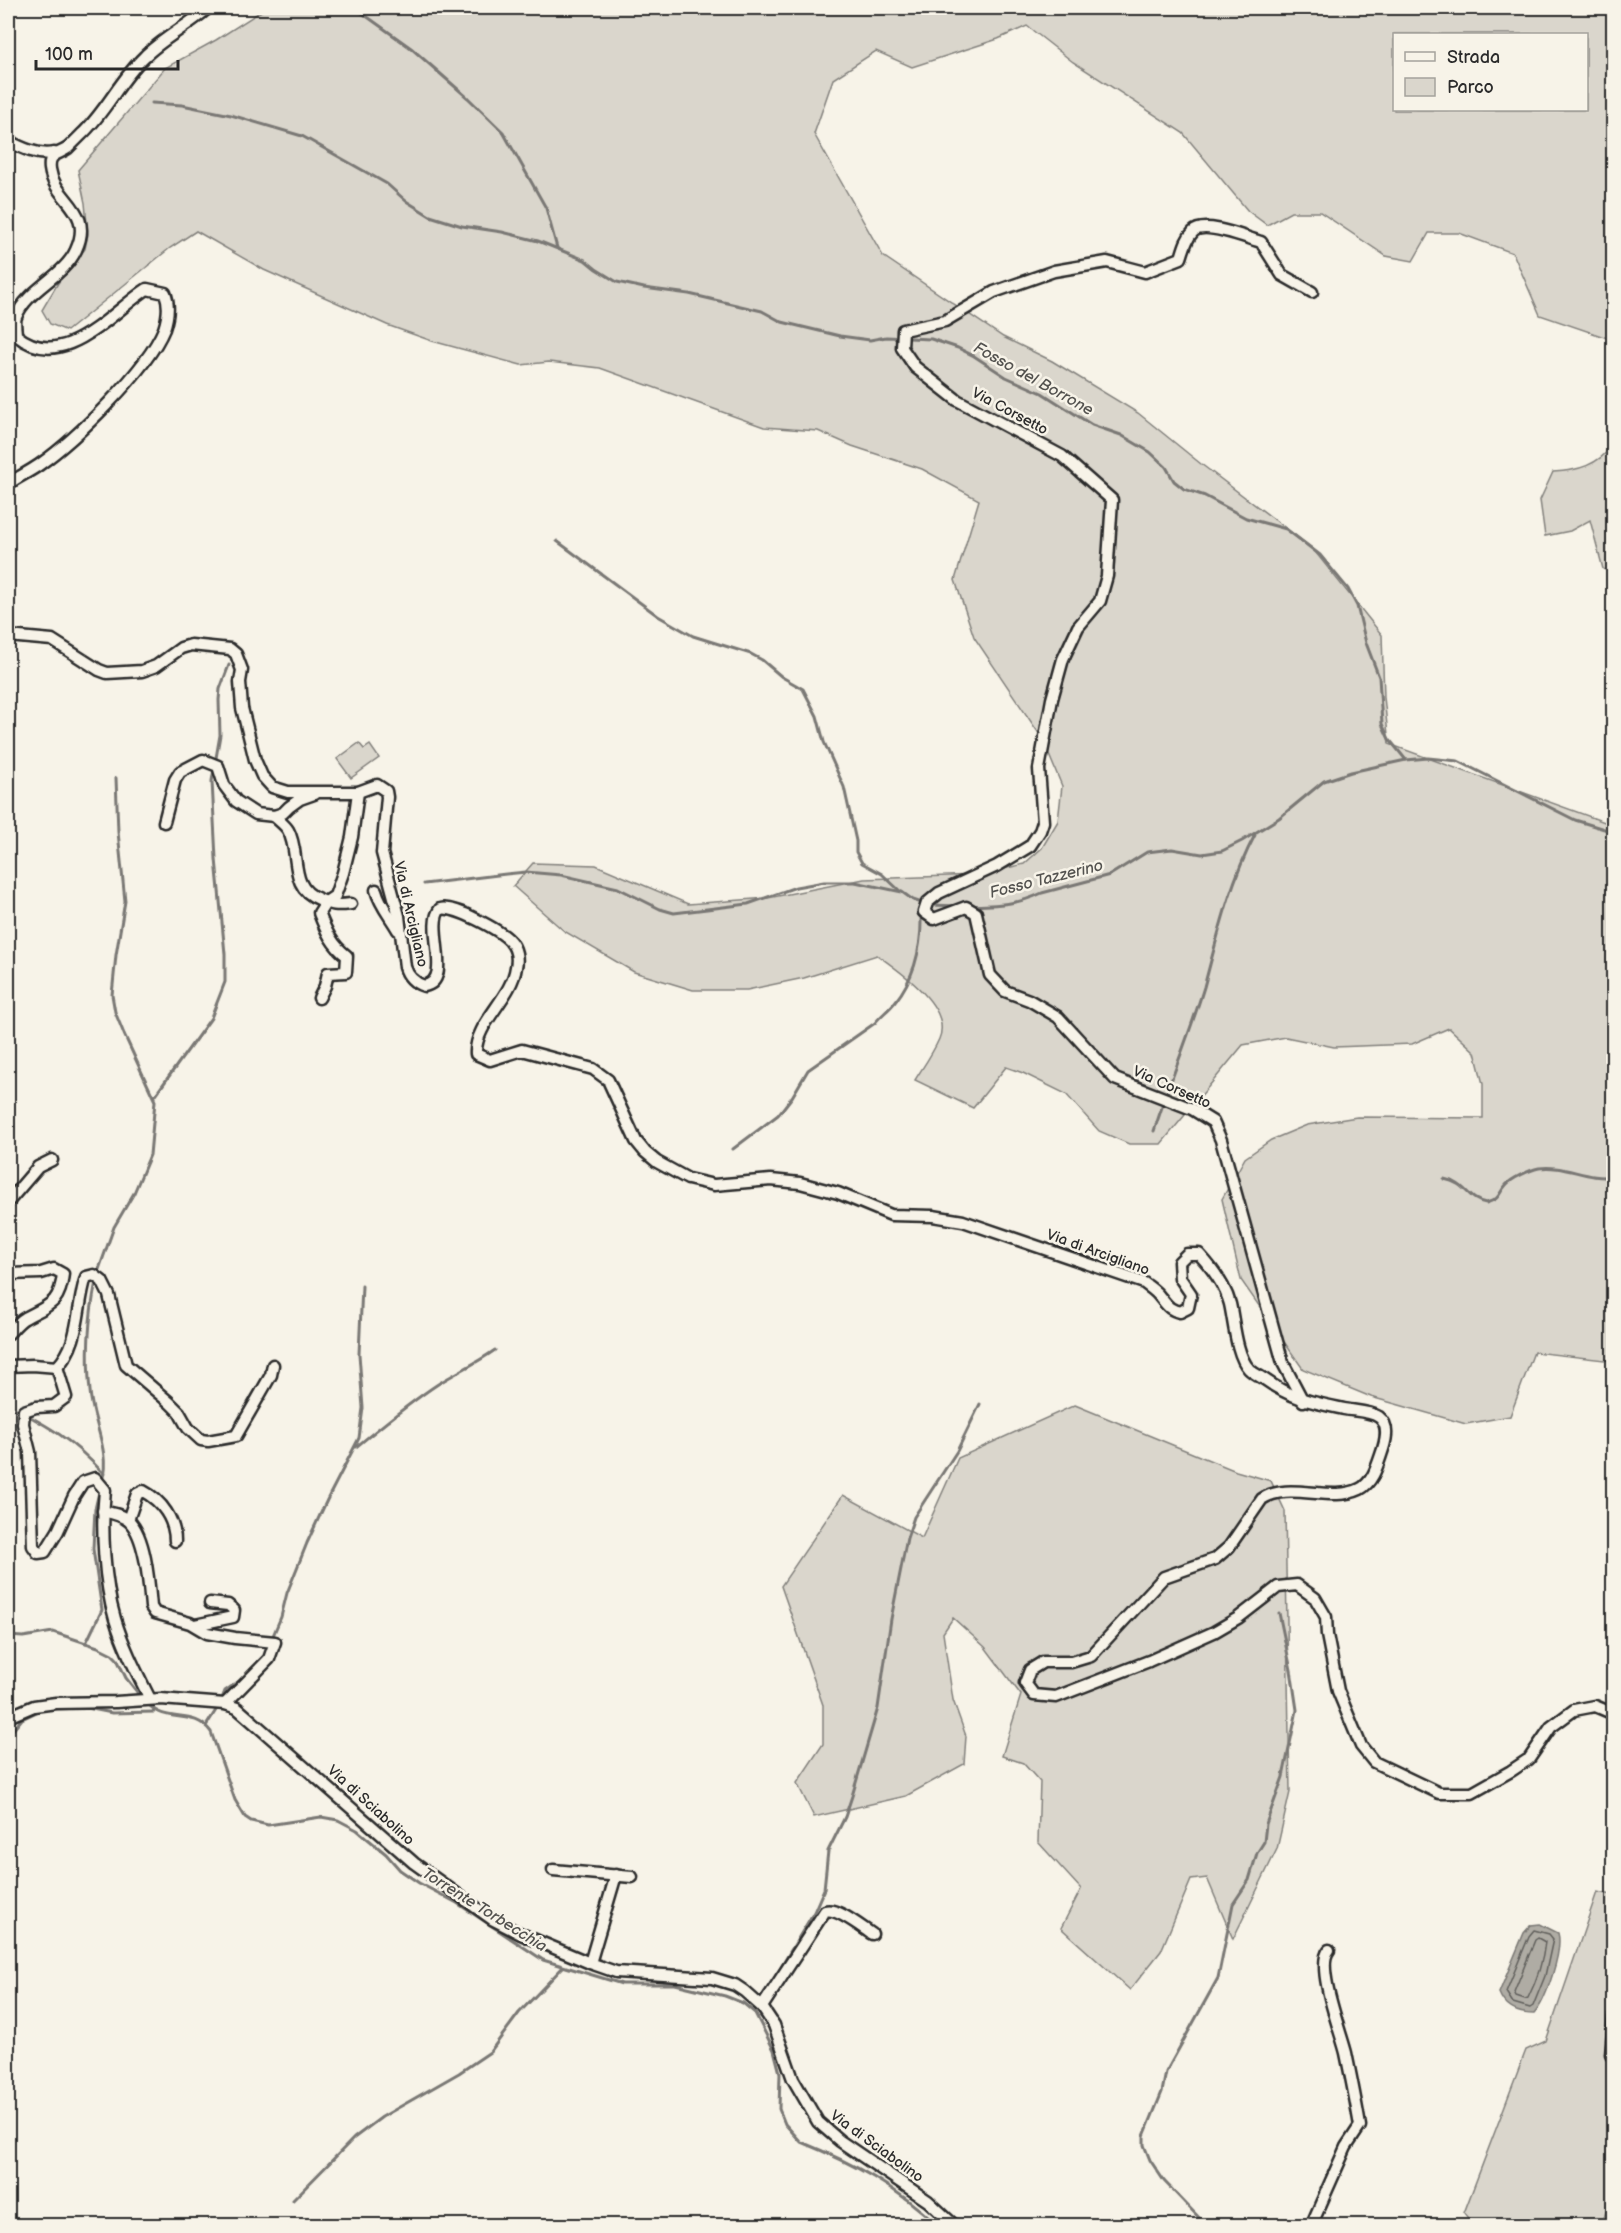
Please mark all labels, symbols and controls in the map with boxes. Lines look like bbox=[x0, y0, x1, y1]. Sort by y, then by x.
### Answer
scale bar bbox=[36, 33, 178, 71]
legend bbox=[1393, 33, 1588, 111]
text: 100 m bbox=[45, 44, 93, 65]
text: Strada bbox=[1447, 47, 1500, 68]
text: Parco bbox=[1447, 77, 1494, 98]
water label: Fosso del Borrone bbox=[970, 339, 1097, 420]
street label: Via Corsetto bbox=[968, 383, 1051, 439]
water label: Fosso Tazzerino bbox=[988, 856, 1105, 903]
street label: Via di Arcigliano bbox=[389, 859, 432, 969]
street label: Via Corsetto bbox=[1130, 1062, 1214, 1113]
street label: Via di Arcigliano bbox=[1044, 1225, 1152, 1280]
street label: Via di Sciabolino bbox=[323, 1761, 418, 1850]
water label: Torrente Torbecchia bbox=[418, 1864, 550, 1956]
street label: Via di Sciabolino bbox=[826, 2106, 927, 2187]

